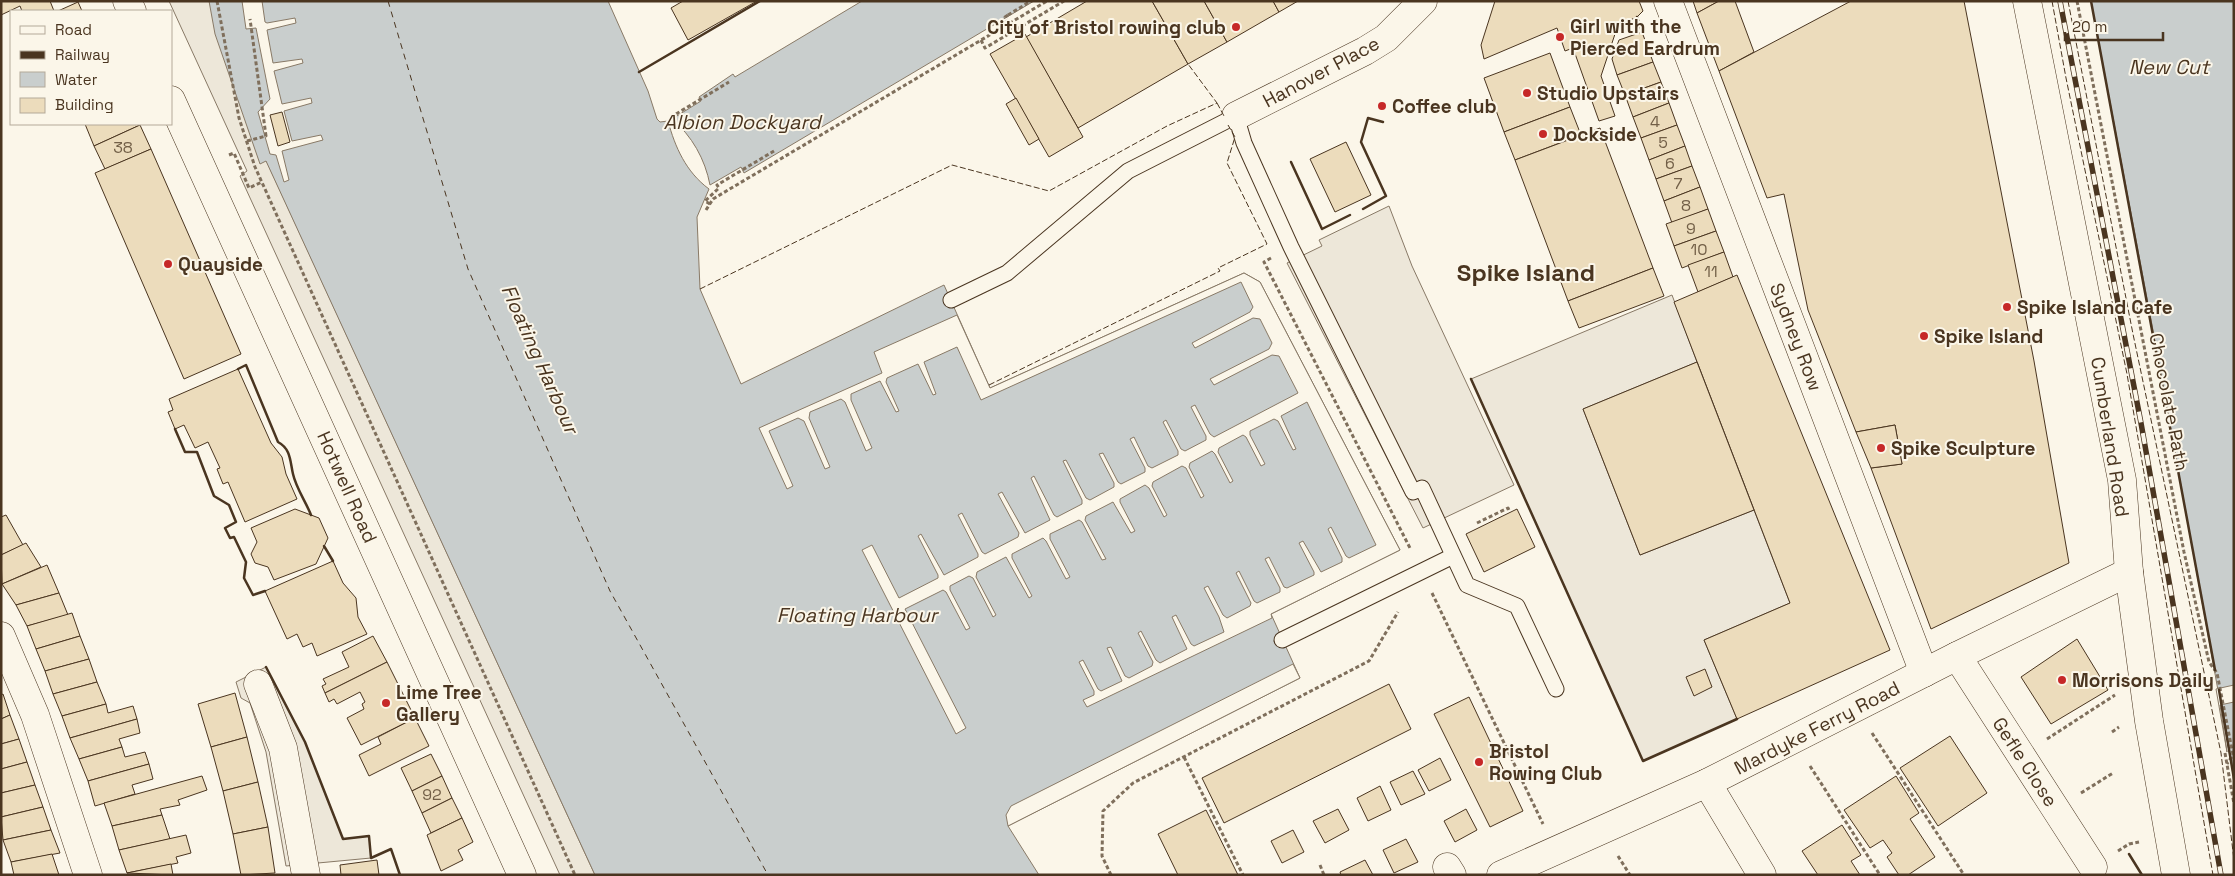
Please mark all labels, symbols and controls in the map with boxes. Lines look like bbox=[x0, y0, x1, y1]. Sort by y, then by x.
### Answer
legend bbox=[10, 10, 172, 125]
scale bar bbox=[2065, 10, 2162, 42]
place label: Girl with the Pierced Eardrum bbox=[1570, 14, 1720, 61]
place label: City of Bristol rowing club bbox=[987, 15, 1226, 40]
text: 20 m bbox=[2072, 17, 2107, 36]
text: Road bbox=[55, 20, 92, 39]
marker: City of Bristol rowing club bbox=[1230, 21, 1242, 33]
street label: Hanover Place bbox=[1258, 31, 1384, 113]
marker: Girl with the Pierced Eardrum bbox=[1554, 31, 1566, 43]
text: Railway bbox=[55, 45, 110, 64]
water label: New Cut bbox=[2129, 54, 2211, 80]
text: Water bbox=[55, 70, 98, 89]
place label: Studio Upstairs bbox=[1537, 81, 1679, 106]
marker: Studio Upstairs bbox=[1521, 87, 1533, 99]
place label: Coffee club bbox=[1392, 94, 1497, 119]
text: Building bbox=[55, 95, 114, 114]
marker: Coffee club bbox=[1376, 100, 1388, 112]
water label: Albion Dockyard bbox=[663, 109, 823, 135]
house number: 4 bbox=[1650, 111, 1660, 132]
place label: Dockside bbox=[1553, 122, 1637, 147]
marker: Dockside bbox=[1537, 128, 1549, 140]
house number: 5 bbox=[1658, 132, 1668, 153]
house number: 38 bbox=[113, 137, 133, 158]
house number: 6 bbox=[1665, 153, 1675, 174]
house number: 7 bbox=[1673, 173, 1683, 194]
house number: 8 bbox=[1681, 195, 1691, 216]
house number: 9 bbox=[1686, 218, 1696, 239]
house number: 10 bbox=[1691, 239, 1707, 260]
place label: Quayside bbox=[178, 252, 263, 277]
district label: Spike Island bbox=[1457, 257, 1595, 288]
marker: Quayside bbox=[162, 258, 174, 270]
house number: 11 bbox=[1704, 261, 1718, 282]
street label: Sydney Row bbox=[1764, 279, 1828, 395]
water label: Floating Harbour bbox=[495, 280, 586, 440]
place label: Spike Island Cafe bbox=[2017, 295, 2173, 320]
marker: Spike Island Cafe bbox=[2001, 301, 2013, 313]
place label: Spike Island bbox=[1934, 324, 2043, 349]
marker: Spike Island bbox=[1918, 330, 1930, 342]
street label: Chocolate Path bbox=[2143, 331, 2195, 473]
street label: Cumberland Road bbox=[2085, 355, 2135, 519]
street label: Hotwell Road bbox=[311, 427, 383, 547]
place label: Spike Sculpture bbox=[1891, 436, 2035, 461]
marker: Spike Sculpture bbox=[1875, 442, 1887, 454]
water label: Floating Harbour bbox=[777, 602, 940, 628]
place label: Morrisons Daily bbox=[2072, 668, 2214, 693]
marker: Morrisons Daily bbox=[2056, 674, 2068, 686]
street label: Mardyke Ferry Road bbox=[1730, 675, 1904, 781]
place label: Lime Tree Gallery bbox=[396, 680, 482, 727]
marker: Lime Tree Gallery bbox=[380, 697, 392, 709]
street label: Gefle Close bbox=[1987, 712, 2063, 812]
place label: Bristol Rowing Club bbox=[1489, 739, 1602, 786]
marker: Bristol Rowing Club bbox=[1473, 756, 1485, 768]
house number: 92 bbox=[422, 784, 442, 805]

